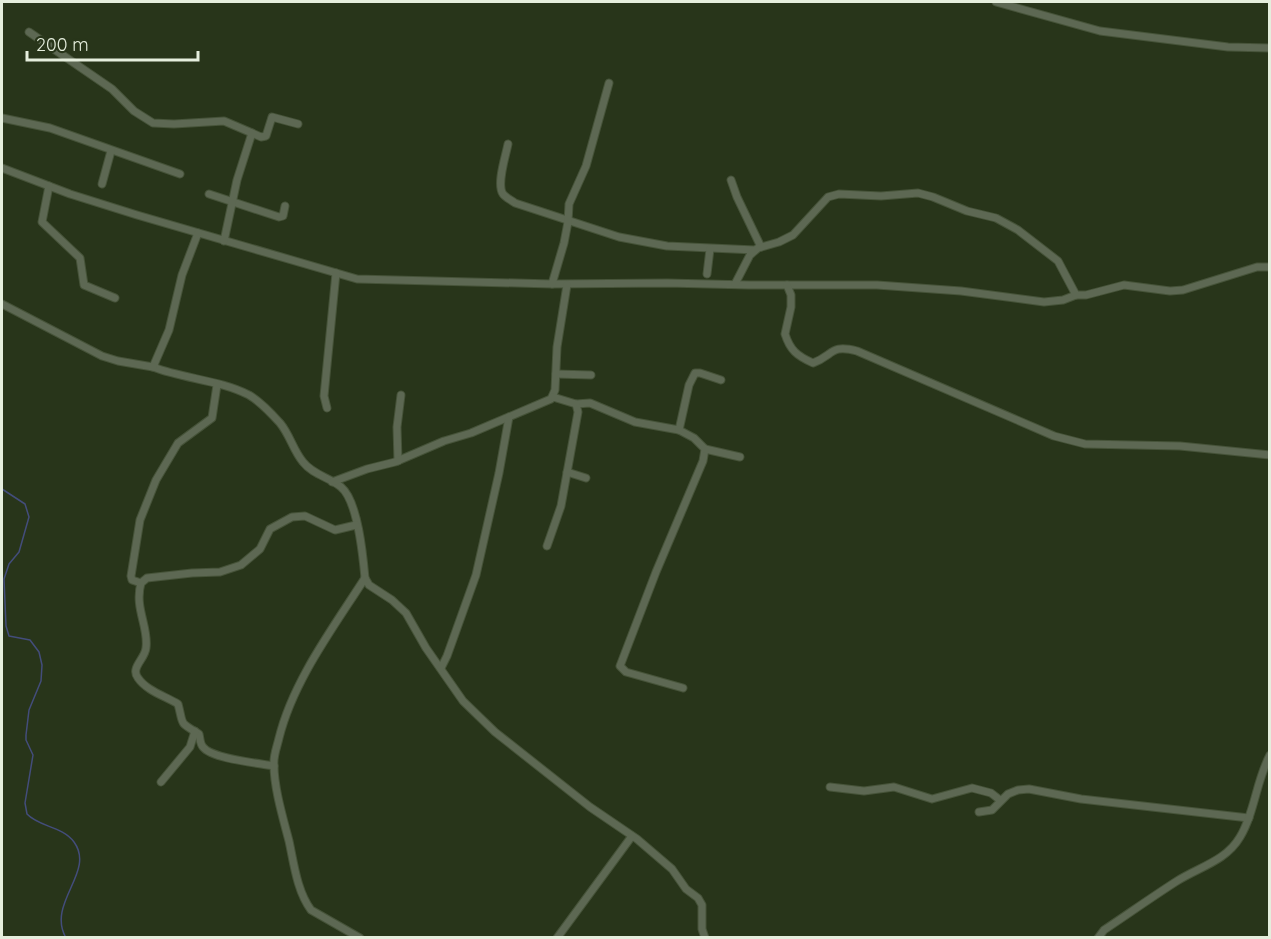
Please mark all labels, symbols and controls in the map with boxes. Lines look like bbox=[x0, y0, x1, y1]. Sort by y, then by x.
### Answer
scale bar bbox=[27, 24, 198, 62]
text: 200 m bbox=[36, 33, 89, 56]

